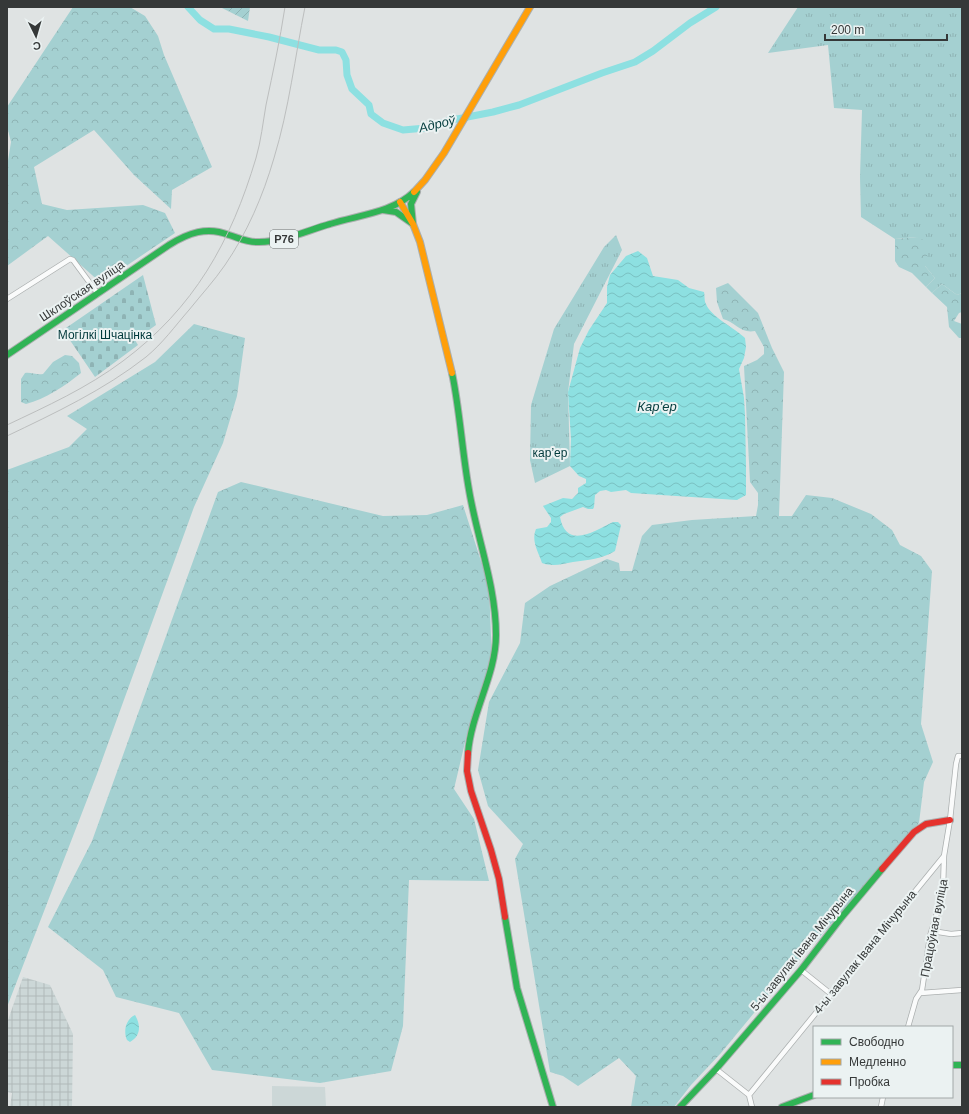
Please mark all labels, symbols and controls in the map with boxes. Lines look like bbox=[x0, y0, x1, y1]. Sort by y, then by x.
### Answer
north arrow bbox=[16, 16, 56, 56]
scale bar bbox=[825, 16, 947, 42]
text: 200 m bbox=[831, 23, 864, 37]
text: С bbox=[32, 40, 41, 52]
water label: Адроў bbox=[416, 112, 458, 136]
road number: Р76 bbox=[270, 230, 298, 248]
street label: Шклоўская вуліца bbox=[37, 257, 127, 325]
park label: Могілкі Шчацінка bbox=[58, 328, 153, 342]
water label: Карʼер bbox=[637, 399, 677, 414]
park label: карʼер bbox=[533, 446, 568, 460]
street label: Працоўная вуліца bbox=[918, 877, 950, 978]
street label: 5-ы завулак Івана Мічурына bbox=[748, 884, 856, 1014]
street label: 4-ы завулак Івана Мічурына bbox=[811, 887, 919, 1017]
legend bbox=[813, 1026, 953, 1098]
text: Свободно bbox=[849, 1035, 904, 1049]
text: Медленно bbox=[849, 1055, 906, 1069]
text: Пробка bbox=[849, 1075, 890, 1089]

